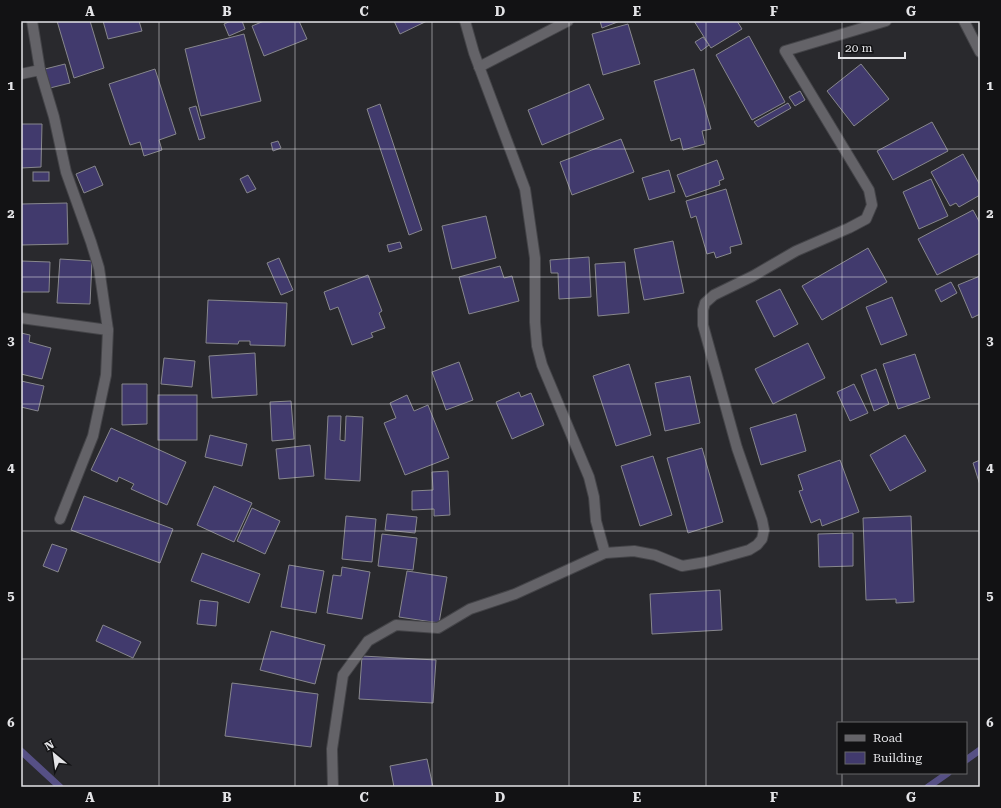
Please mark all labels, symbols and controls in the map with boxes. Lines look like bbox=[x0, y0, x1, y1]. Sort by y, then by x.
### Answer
text: A bbox=[85, 4, 95, 19]
text: B bbox=[222, 4, 232, 19]
text: C bbox=[359, 4, 369, 19]
text: D bbox=[495, 4, 505, 19]
text: E bbox=[633, 4, 641, 19]
text: F bbox=[770, 4, 778, 19]
text: G bbox=[906, 4, 916, 19]
scale bar bbox=[839, 34, 905, 60]
text: 20 m bbox=[845, 41, 872, 55]
text: 1 bbox=[7, 78, 15, 93]
text: 1 bbox=[986, 78, 994, 93]
text: 2 bbox=[7, 206, 15, 221]
text: 2 bbox=[986, 206, 994, 221]
text: 3 bbox=[7, 333, 15, 348]
text: 3 bbox=[986, 333, 994, 348]
text: 4 bbox=[7, 460, 15, 475]
text: 4 bbox=[986, 460, 994, 475]
text: 5 bbox=[7, 588, 15, 603]
text: 5 bbox=[986, 588, 994, 603]
text: 6 bbox=[7, 715, 15, 730]
text: 6 bbox=[986, 715, 994, 730]
legend bbox=[837, 722, 967, 774]
text: Road bbox=[873, 731, 903, 745]
north arrow bbox=[34, 734, 74, 774]
text: N bbox=[43, 738, 57, 753]
text: Building bbox=[873, 751, 922, 765]
text: A bbox=[85, 790, 95, 805]
text: B bbox=[222, 790, 232, 805]
text: C bbox=[359, 790, 369, 805]
text: D bbox=[495, 790, 505, 805]
text: E bbox=[633, 790, 641, 805]
text: F bbox=[770, 790, 778, 805]
text: G bbox=[906, 790, 916, 805]

